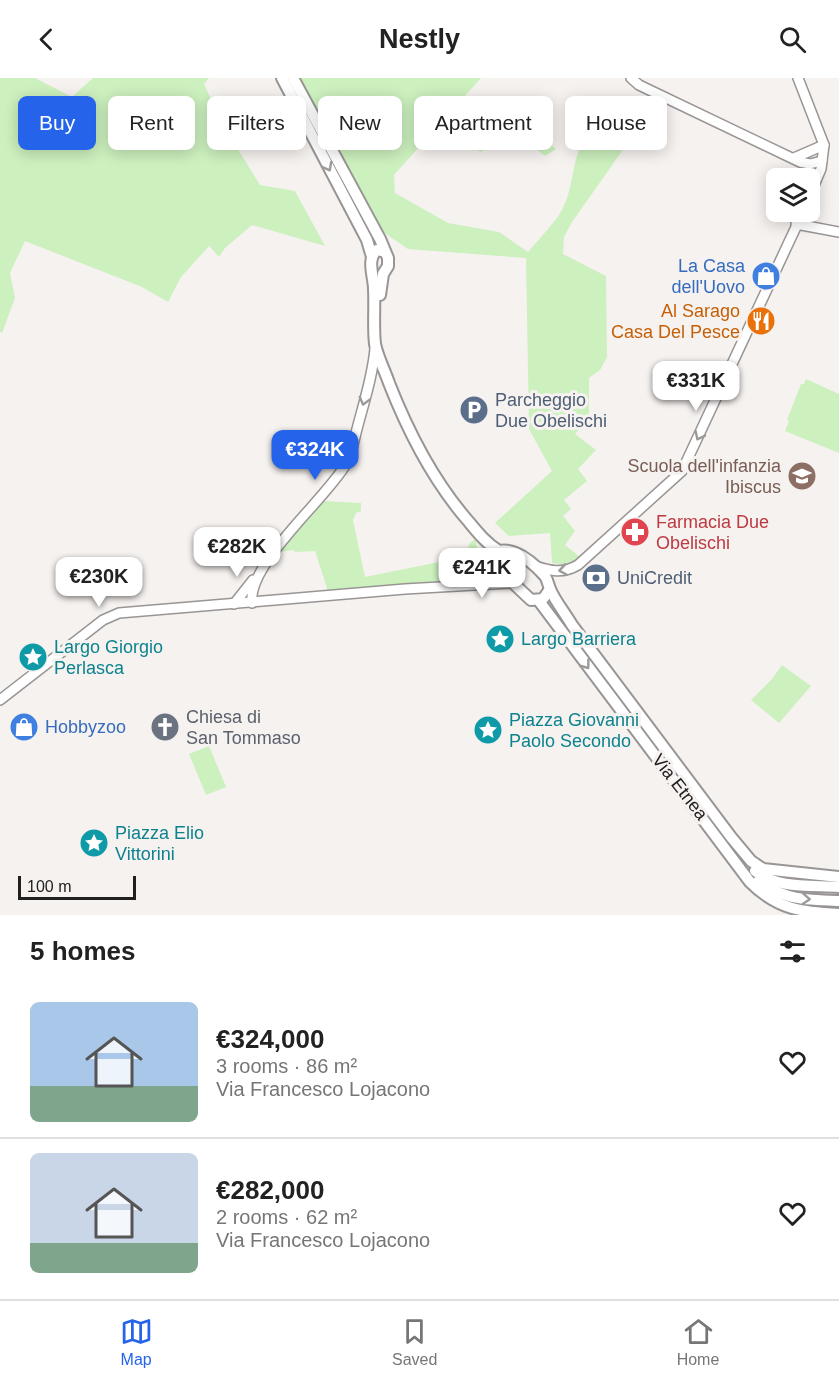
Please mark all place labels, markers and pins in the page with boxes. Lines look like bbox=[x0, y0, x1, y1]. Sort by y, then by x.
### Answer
place label: La Casa dell'Uovo bbox=[672, 256, 746, 297]
shop icon: La Casa dell'Uovo bbox=[750, 260, 782, 292]
place label: Al Sarago Casa Del Pesce bbox=[611, 301, 740, 342]
restaurant icon: Al Sarago Casa Del Pesce bbox=[745, 305, 777, 337]
pin: €331K bbox=[654, 361, 738, 412]
place label: Parcheggio Due Obelischi bbox=[495, 390, 607, 431]
parking icon: Parcheggio Due Obelischi bbox=[458, 394, 490, 426]
pin: €324K bbox=[273, 430, 357, 481]
place label: Scuola dell'infanzia Ibiscus bbox=[627, 456, 782, 497]
school or university icon: Scuola dell'infanzia Ibiscus bbox=[786, 460, 818, 492]
place label: Farmacia Due Obelischi bbox=[656, 512, 769, 553]
pharmacy icon: Farmacia Due Obelischi bbox=[619, 516, 651, 548]
pin: €282K bbox=[195, 527, 279, 578]
pin: €241K bbox=[440, 548, 524, 599]
pin: €230K bbox=[57, 557, 141, 608]
bank icon: UniCredit bbox=[580, 562, 612, 594]
place label: UniCredit bbox=[617, 568, 692, 588]
place icon: Largo Barriera bbox=[484, 623, 516, 655]
place label: Largo Barriera bbox=[521, 629, 637, 649]
place label: Largo Giorgio Perlasca bbox=[54, 637, 163, 678]
place icon: Largo Giorgio Perlasca bbox=[17, 641, 49, 673]
place label: Chiesa di San Tommaso bbox=[186, 707, 301, 748]
place label: Piazza Giovanni Paolo Secondo bbox=[509, 710, 639, 751]
shop icon: Hobbyzoo bbox=[8, 711, 40, 743]
church icon: Chiesa di San Tommaso bbox=[149, 711, 181, 743]
place icon: Piazza Giovanni Paolo Secondo bbox=[472, 714, 504, 746]
place label: Hobbyzoo bbox=[45, 717, 126, 737]
place label: Piazza Elio Vittorini bbox=[115, 823, 204, 864]
place icon: Piazza Elio Vittorini bbox=[78, 827, 110, 859]

